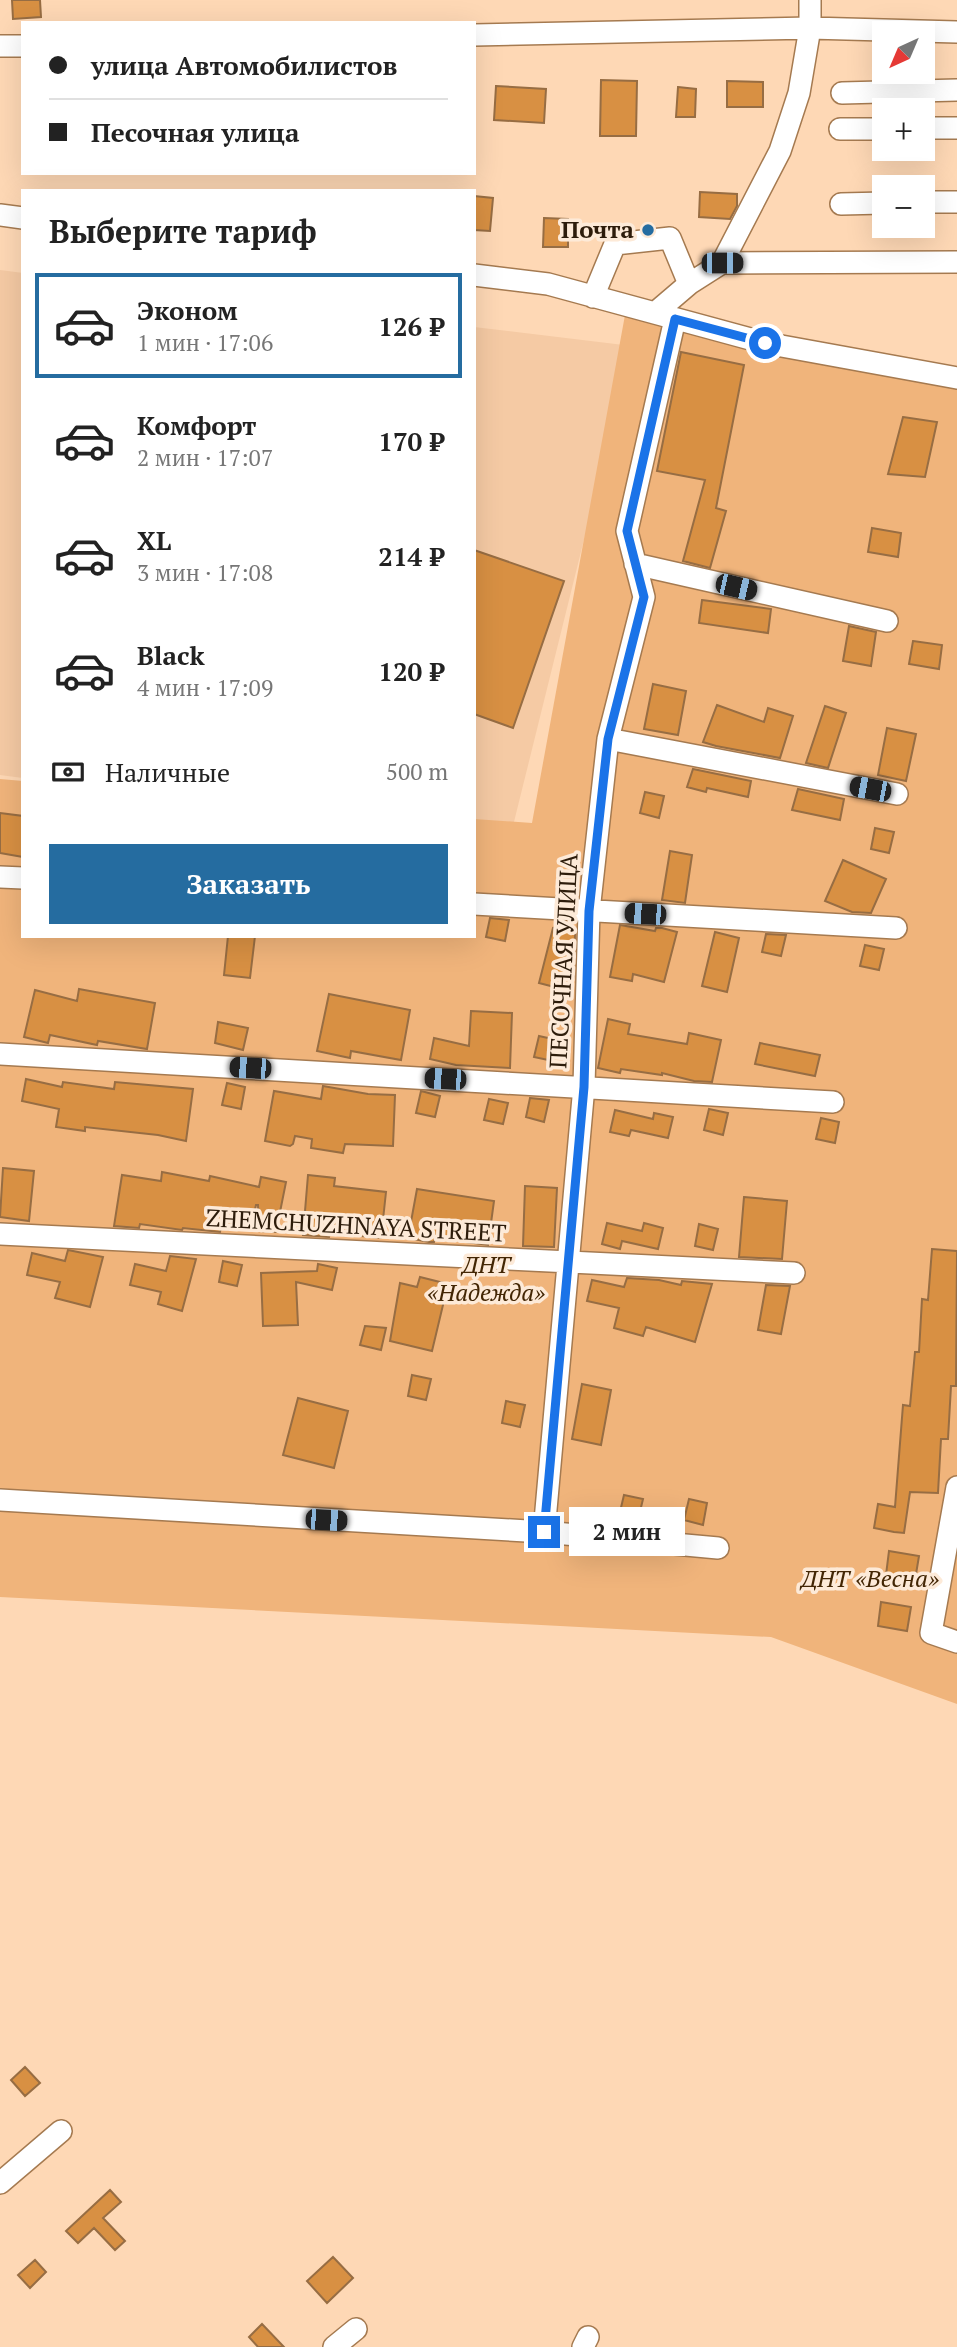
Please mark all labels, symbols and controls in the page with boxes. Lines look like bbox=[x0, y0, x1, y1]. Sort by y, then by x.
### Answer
north arrow bbox=[872, 21, 934, 84]
map controls bbox=[872, 21, 935, 238]
text: улица Автомобилистов bbox=[91, 48, 397, 82]
button: + bbox=[872, 98, 935, 161]
text: Песочная улица bbox=[91, 115, 299, 149]
button: − bbox=[872, 175, 935, 238]
text: Выберите тариф bbox=[49, 210, 317, 252]
place label: Почта bbox=[561, 213, 635, 245]
marker: Почта bbox=[640, 222, 656, 238]
car bbox=[702, 253, 744, 274]
text: Эконом bbox=[137, 293, 238, 327]
icon: car bbox=[53, 294, 116, 357]
text: 126 ₽ bbox=[378, 309, 444, 343]
text: 1 мин · 17:06 bbox=[137, 327, 273, 358]
route start bbox=[749, 327, 781, 359]
text: Комфорт bbox=[137, 408, 256, 442]
icon: car bbox=[53, 409, 116, 472]
text: 170 ₽ bbox=[378, 424, 444, 458]
text: 2 мин · 17:07 bbox=[137, 442, 273, 473]
text: XL bbox=[137, 523, 171, 557]
icon: car bbox=[53, 524, 116, 587]
text: 214 ₽ bbox=[378, 539, 444, 573]
text: 3 мин · 17:08 bbox=[137, 557, 273, 588]
car bbox=[714, 572, 759, 602]
text: Black bbox=[137, 638, 205, 672]
icon: car bbox=[53, 639, 116, 702]
text: 120 ₽ bbox=[378, 654, 444, 688]
text: 4 мин · 17:09 bbox=[137, 672, 273, 703]
icon: cash bbox=[49, 753, 87, 791]
text: Наличные bbox=[105, 755, 230, 789]
text: 500 m bbox=[386, 756, 448, 787]
car bbox=[848, 775, 893, 803]
button: Заказать bbox=[49, 844, 448, 924]
street label: ПЕСОЧНАЯ УЛИЦА bbox=[541, 852, 585, 1069]
car bbox=[624, 902, 667, 926]
car bbox=[229, 1056, 272, 1080]
car bbox=[424, 1067, 467, 1091]
street label: ZHEMCHUZHNAYA STREET bbox=[205, 1201, 507, 1249]
park label: ДНТ «Надежда» bbox=[427, 1248, 545, 1308]
car bbox=[305, 1508, 348, 1532]
callout: 2 мин bbox=[568, 1508, 684, 1556]
route end bbox=[528, 1516, 560, 1548]
text: 2 мин bbox=[593, 1516, 661, 1547]
park label: ДНТ «Весна» bbox=[799, 1562, 939, 1594]

